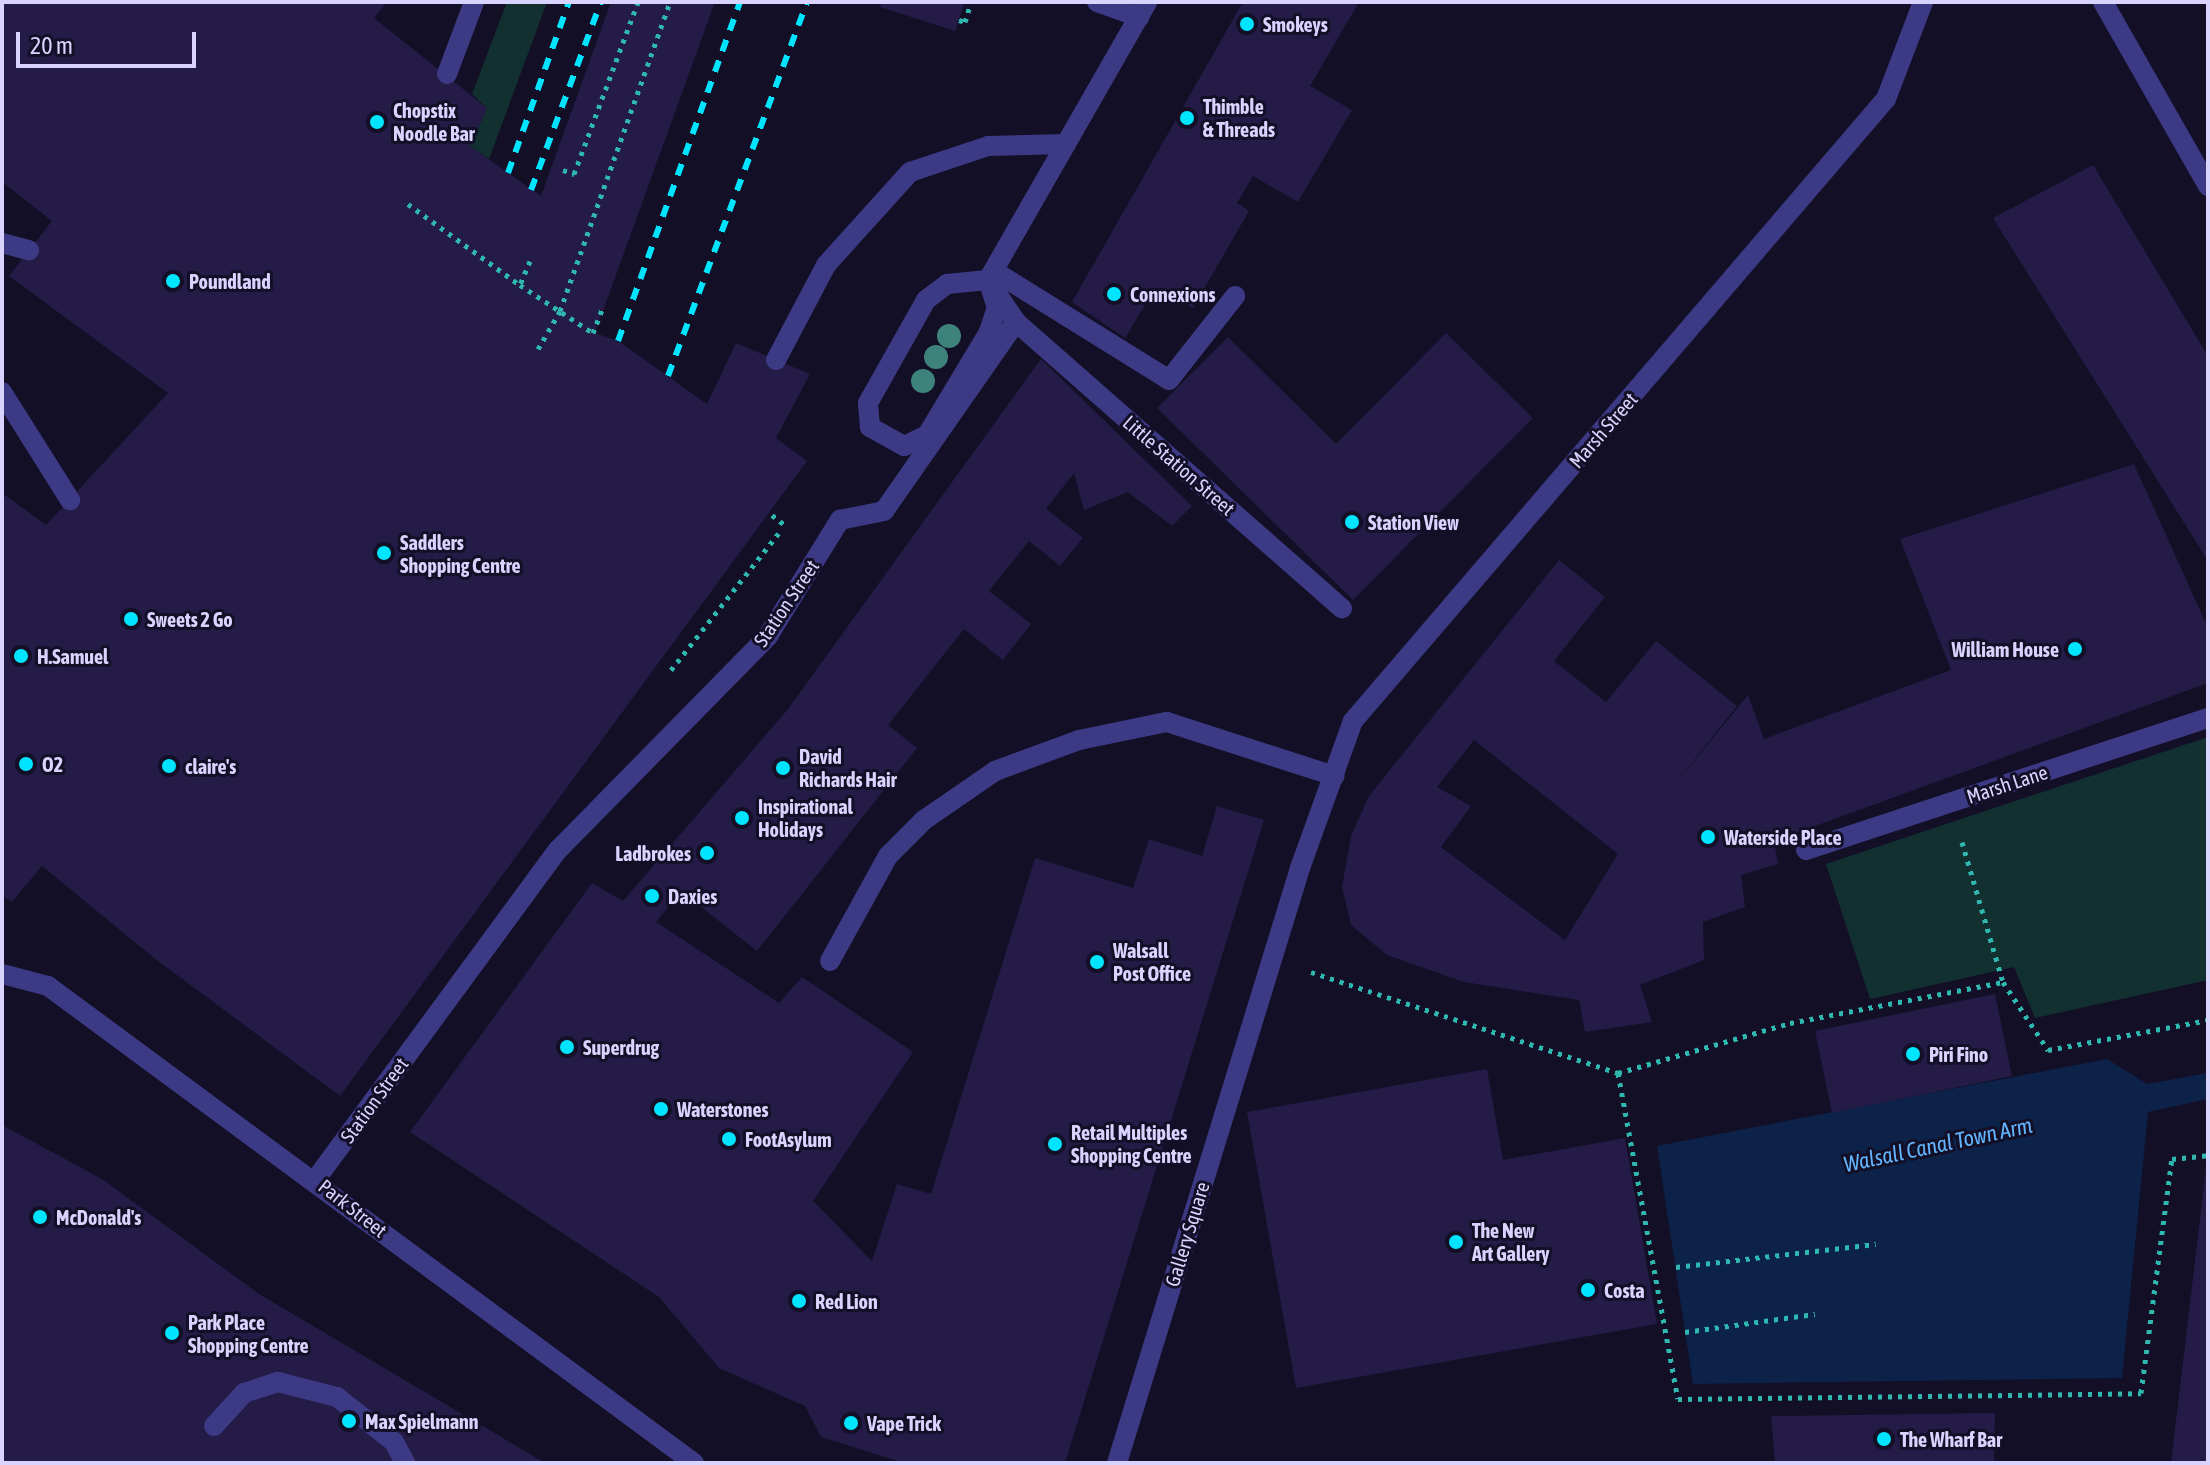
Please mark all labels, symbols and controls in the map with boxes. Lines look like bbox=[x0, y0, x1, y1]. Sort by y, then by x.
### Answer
place label: Smokeys bbox=[1263, 12, 1328, 36]
marker: Smokeys bbox=[1238, 15, 1256, 33]
scale bar bbox=[20, 16, 200, 66]
text: 20 m bbox=[30, 32, 73, 59]
place label: Thimble & Threads bbox=[1203, 94, 1275, 141]
place label: Chopstix Noodle Bar bbox=[393, 98, 475, 145]
marker: Thimble & Threads bbox=[1178, 109, 1196, 127]
marker: Chopstix Noodle Bar bbox=[368, 113, 386, 131]
place label: Poundland bbox=[189, 269, 271, 293]
marker: Poundland bbox=[164, 272, 182, 290]
place label: Connexions bbox=[1130, 282, 1216, 306]
marker: Connexions bbox=[1105, 285, 1123, 303]
street label: Marsh Street bbox=[1564, 387, 1642, 473]
street label: Little Station Street bbox=[1118, 410, 1240, 520]
place label: Station View bbox=[1368, 510, 1459, 534]
marker: Station View bbox=[1343, 513, 1361, 531]
place label: Saddlers Shopping Centre bbox=[400, 530, 521, 577]
marker: Saddlers Shopping Centre bbox=[375, 544, 393, 562]
street label: Station Street bbox=[748, 555, 824, 651]
place label: Sweets 2 Go bbox=[147, 607, 233, 631]
marker: Sweets 2 Go bbox=[122, 610, 140, 628]
place label: William House bbox=[1951, 637, 2059, 661]
marker: William House bbox=[2066, 640, 2084, 658]
place label: H.Samuel bbox=[37, 644, 108, 668]
marker: H.Samuel bbox=[12, 647, 30, 665]
place label: David Richards Hair bbox=[799, 744, 897, 791]
place label: O2 bbox=[42, 752, 63, 776]
place label: claire's bbox=[185, 754, 236, 778]
marker: O2 bbox=[17, 755, 35, 773]
marker: claire's bbox=[160, 757, 178, 775]
marker: David Richards Hair bbox=[774, 759, 792, 777]
street label: Marsh Lane bbox=[1963, 760, 2051, 808]
place label: Inspirational Holidays bbox=[758, 794, 853, 841]
marker: Inspirational Holidays bbox=[733, 809, 751, 827]
place label: Waterside Place bbox=[1724, 825, 1842, 849]
marker: Waterside Place bbox=[1699, 828, 1717, 846]
place label: Ladbrokes bbox=[615, 841, 691, 865]
marker: Ladbrokes bbox=[698, 844, 716, 862]
place label: Daxies bbox=[668, 884, 717, 908]
marker: Daxies bbox=[643, 887, 661, 905]
place label: Walsall Post Office bbox=[1113, 938, 1191, 985]
marker: Walsall Post Office bbox=[1088, 953, 1106, 971]
place label: Superdrug bbox=[583, 1035, 659, 1059]
marker: Superdrug bbox=[558, 1038, 576, 1056]
place label: Piri Fino bbox=[1929, 1042, 1988, 1066]
marker: Piri Fino bbox=[1904, 1045, 1922, 1063]
street label: Station Street bbox=[335, 1053, 413, 1147]
place label: Waterstones bbox=[677, 1097, 769, 1121]
marker: Waterstones bbox=[652, 1100, 670, 1118]
water label: Walsall Canal Town Arm bbox=[1841, 1112, 2035, 1178]
place label: Retail Multiples Shopping Centre bbox=[1071, 1120, 1192, 1167]
place label: FootAsylum bbox=[745, 1127, 832, 1151]
marker: FootAsylum bbox=[720, 1130, 738, 1148]
marker: Retail Multiples Shopping Centre bbox=[1046, 1135, 1064, 1153]
street label: Park Street bbox=[314, 1174, 392, 1242]
street label: Gallery Square bbox=[1160, 1179, 1214, 1289]
place label: McDonald's bbox=[56, 1205, 141, 1229]
marker: McDonald's bbox=[31, 1208, 49, 1226]
place label: The New Art Gallery bbox=[1472, 1218, 1550, 1265]
marker: The New Art Gallery bbox=[1447, 1233, 1465, 1251]
place label: Costa bbox=[1604, 1278, 1645, 1302]
marker: Costa bbox=[1579, 1281, 1597, 1299]
place label: Red Lion bbox=[815, 1289, 878, 1313]
marker: Red Lion bbox=[790, 1292, 808, 1310]
place label: Park Place Shopping Centre bbox=[188, 1310, 309, 1357]
marker: Park Place Shopping Centre bbox=[163, 1324, 181, 1342]
place label: Max Spielmann bbox=[365, 1409, 478, 1433]
place label: Vape Trick bbox=[867, 1411, 941, 1435]
marker: Max Spielmann bbox=[340, 1412, 358, 1430]
marker: Vape Trick bbox=[842, 1414, 860, 1432]
place label: The Wharf Bar bbox=[1900, 1427, 2002, 1451]
marker: The Wharf Bar bbox=[1875, 1430, 1893, 1448]

